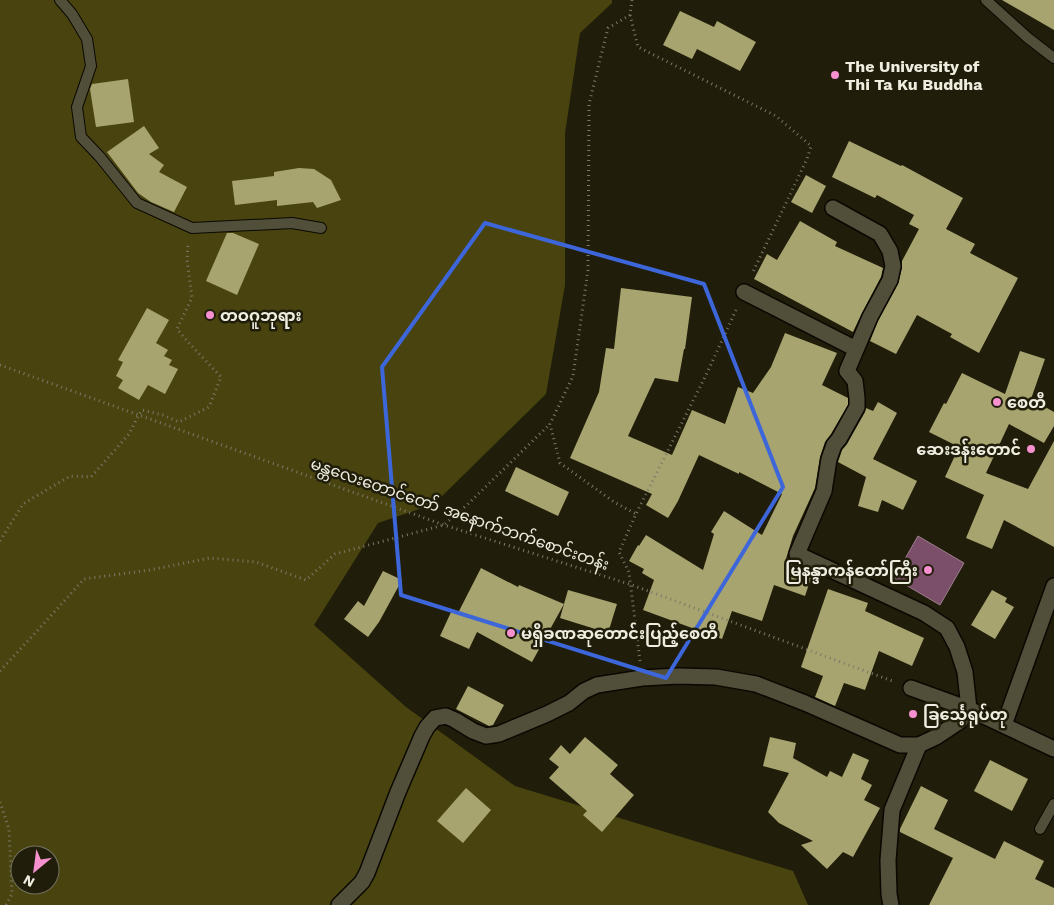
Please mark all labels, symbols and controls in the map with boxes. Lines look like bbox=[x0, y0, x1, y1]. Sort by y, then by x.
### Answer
place label: The University of Thi Ta Ku Buddha bbox=[845, 57, 983, 94]
marker: The University of Thi Ta Ku Buddha bbox=[829, 69, 841, 81]
place label: တဝဂူဘုရား bbox=[220, 306, 302, 329]
marker: တဝဂူဘုရား bbox=[204, 309, 216, 321]
place label: စေတီ bbox=[1007, 391, 1046, 412]
marker: စေတီ bbox=[991, 396, 1003, 408]
place label: ဆေးဒန်းတောင် bbox=[916, 438, 1021, 463]
marker: ဆေးဒန်းတောင် bbox=[1025, 443, 1037, 455]
street label: မန္တလေးတောင်တော် အနောက်ဘက်စောင်းတန်း bbox=[307, 452, 612, 578]
place label: မြနန္ဒာကန်တော်ကြီး bbox=[785, 559, 918, 584]
marker: မြနန္ဒာကန်တော်ကြီး bbox=[922, 564, 934, 576]
place label: မရှိခဏဆုတောင်းပြည့်စေတီ bbox=[521, 622, 718, 647]
marker: မရှိခဏဆုတောင်းပြည့်စေတီ bbox=[505, 627, 517, 639]
place label: ခြင်္သေ့ရုပ်တု bbox=[923, 703, 1008, 728]
marker: ခြင်္သေ့ရုပ်တု bbox=[907, 708, 919, 720]
north arrow bbox=[10, 845, 60, 895]
text: N bbox=[20, 872, 37, 891]

